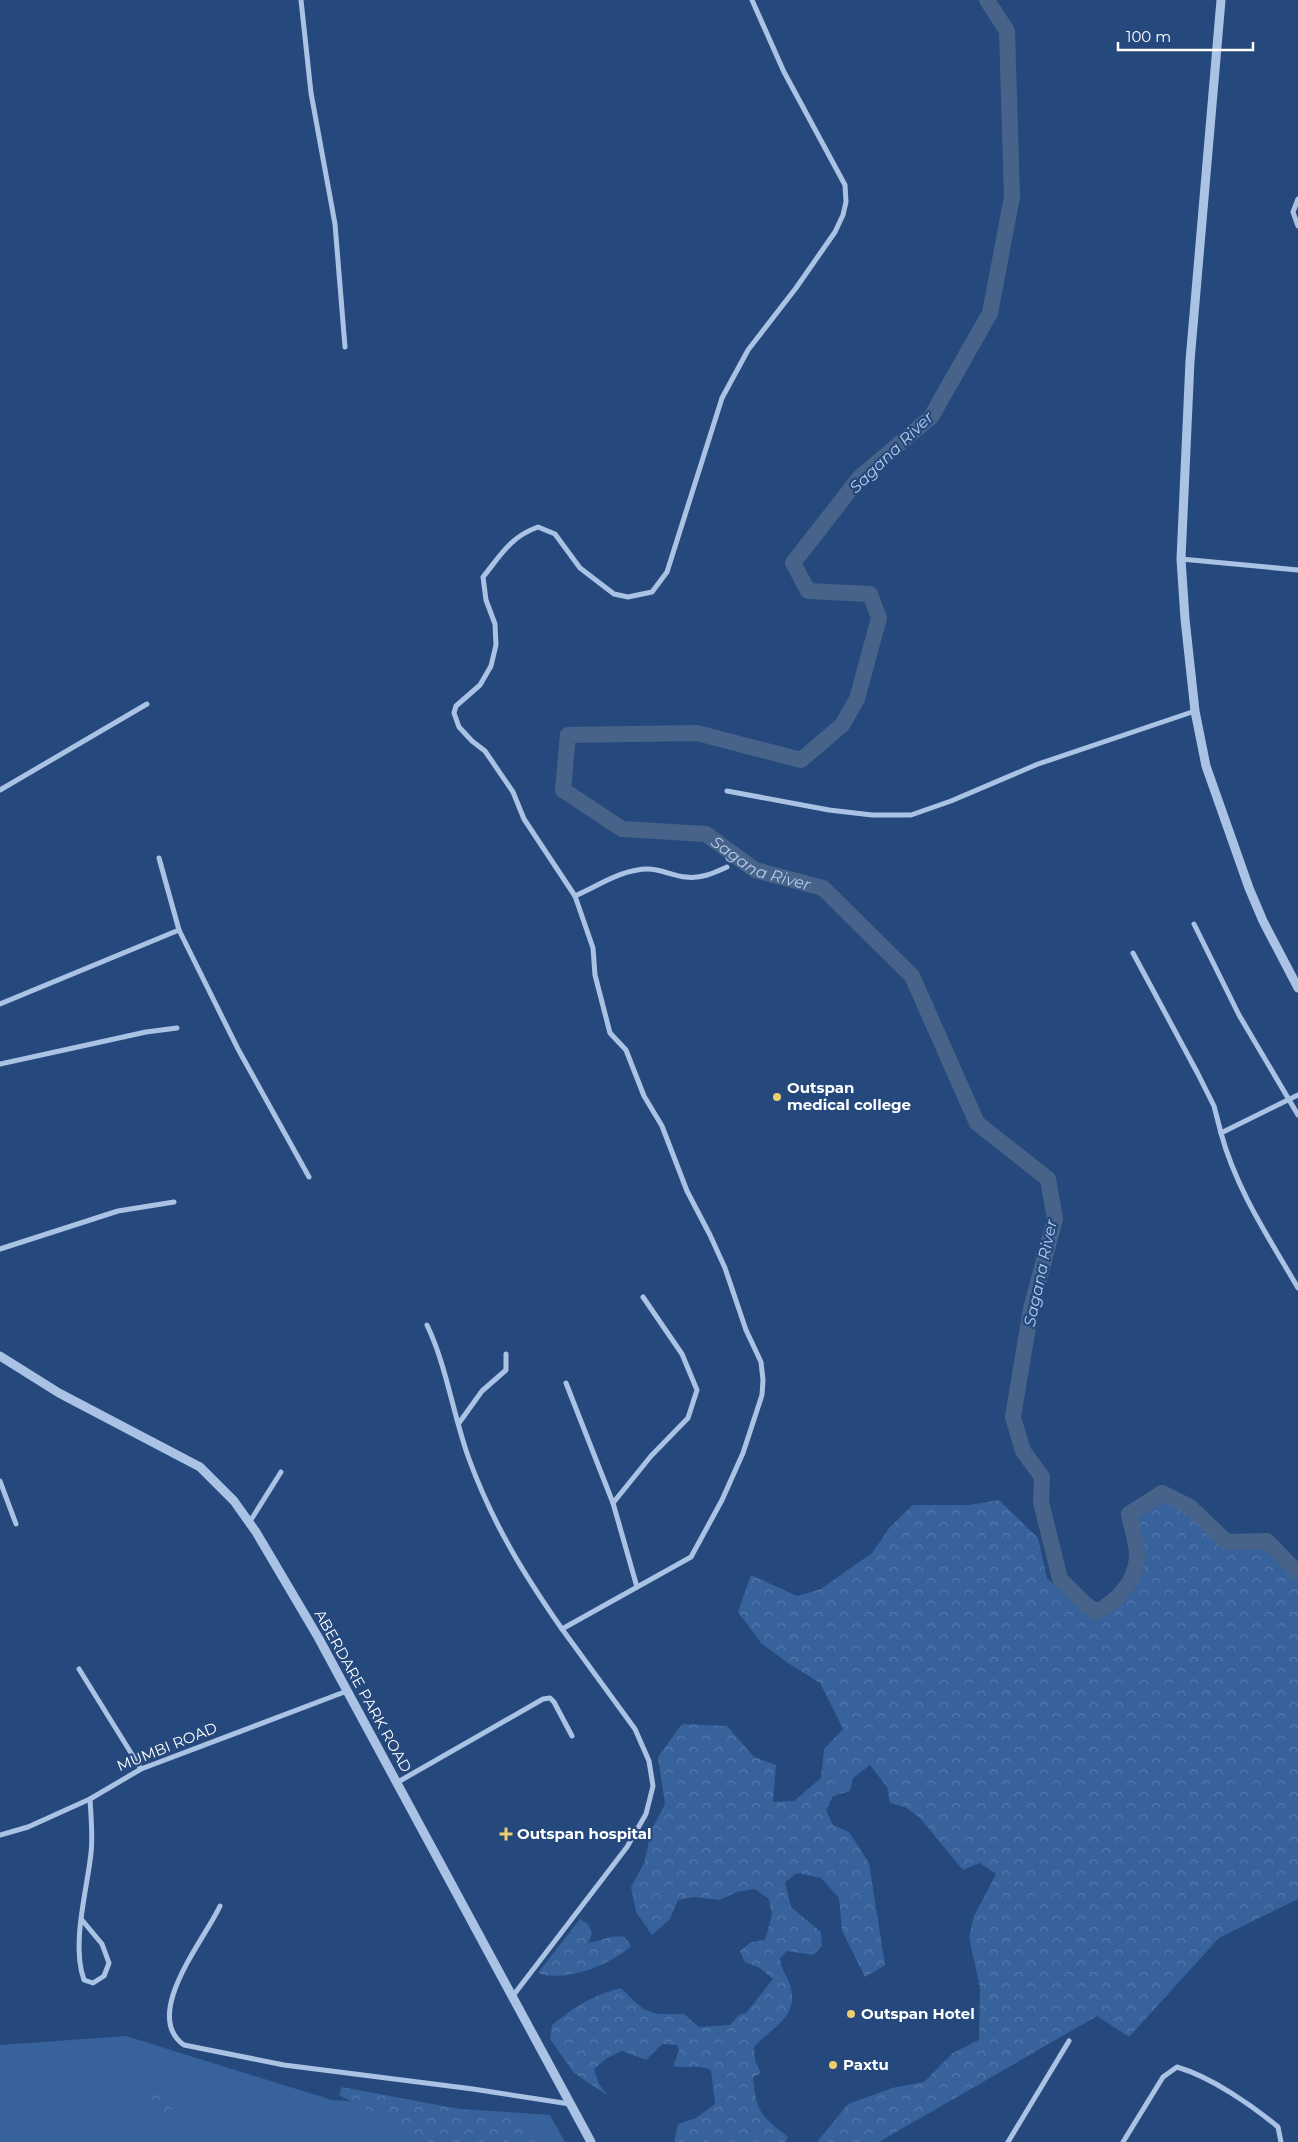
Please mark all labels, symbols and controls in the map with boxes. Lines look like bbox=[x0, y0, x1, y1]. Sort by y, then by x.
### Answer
scale bar bbox=[1118, 20, 1253, 52]
text: 100 m bbox=[1126, 27, 1171, 46]
water label: Sagana River bbox=[846, 407, 937, 497]
water label: Sagana River bbox=[707, 832, 813, 894]
place label: Outspan medical college bbox=[787, 1078, 911, 1114]
marker: Outspan medical college bbox=[771, 1091, 783, 1103]
water label: Sagana River bbox=[1020, 1217, 1061, 1328]
street label: ABERDARE PARK ROAD bbox=[311, 1606, 416, 1776]
street label: MUMBI ROAD bbox=[114, 1718, 220, 1775]
place label: Outspan hospital bbox=[517, 1824, 652, 1843]
marker: Outspan hospital bbox=[499, 1827, 513, 1841]
place label: Outspan Hotel bbox=[861, 2004, 975, 2023]
marker: Outspan Hotel bbox=[845, 2008, 857, 2020]
place label: Paxtu bbox=[843, 2055, 889, 2074]
marker: Paxtu bbox=[827, 2059, 839, 2071]

